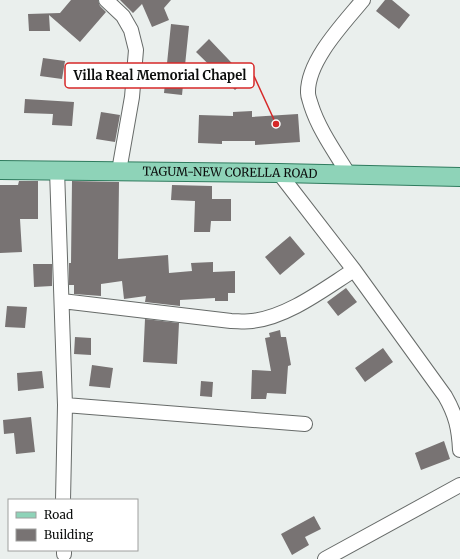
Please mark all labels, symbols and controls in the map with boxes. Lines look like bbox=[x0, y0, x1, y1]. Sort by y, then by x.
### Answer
callout: Villa Real Memorial Chapel bbox=[65, 63, 254, 88]
text: Villa Real Memorial Chapel bbox=[73, 67, 246, 84]
street label: TAGUM-NEW CORELLA ROAD bbox=[142, 164, 318, 181]
legend bbox=[8, 499, 138, 551]
text: Road bbox=[44, 507, 73, 522]
text: Building bbox=[44, 527, 94, 542]

